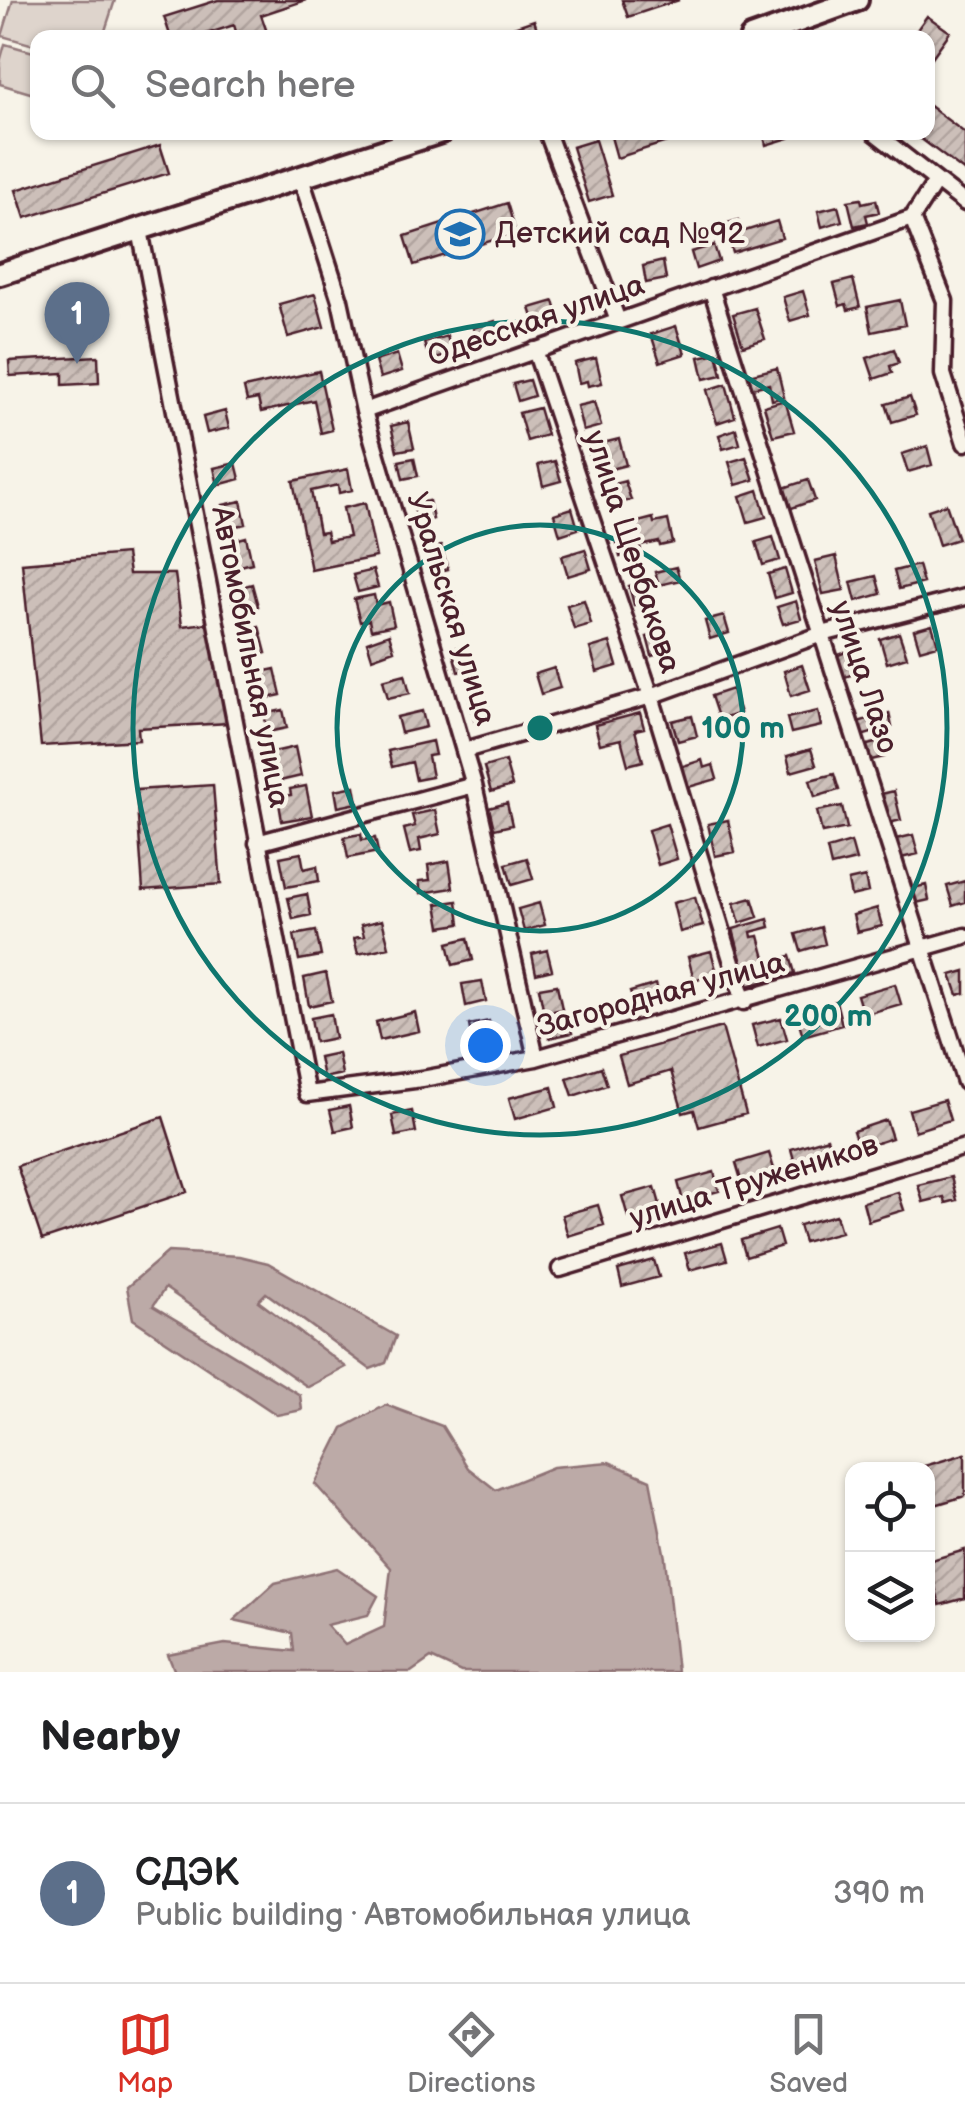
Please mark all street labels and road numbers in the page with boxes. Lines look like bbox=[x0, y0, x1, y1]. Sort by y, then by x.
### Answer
street label: Одесская улица bbox=[423, 267, 649, 375]
street label: улица Щербакова bbox=[576, 426, 688, 678]
street label: Уральская улица bbox=[398, 488, 504, 730]
street label: Автомобильная улица bbox=[203, 502, 297, 811]
street label: улица Лазо bbox=[822, 596, 906, 758]
street label: Загородная улица bbox=[533, 945, 789, 1045]
street label: улица Тружеников bbox=[626, 1127, 883, 1237]

